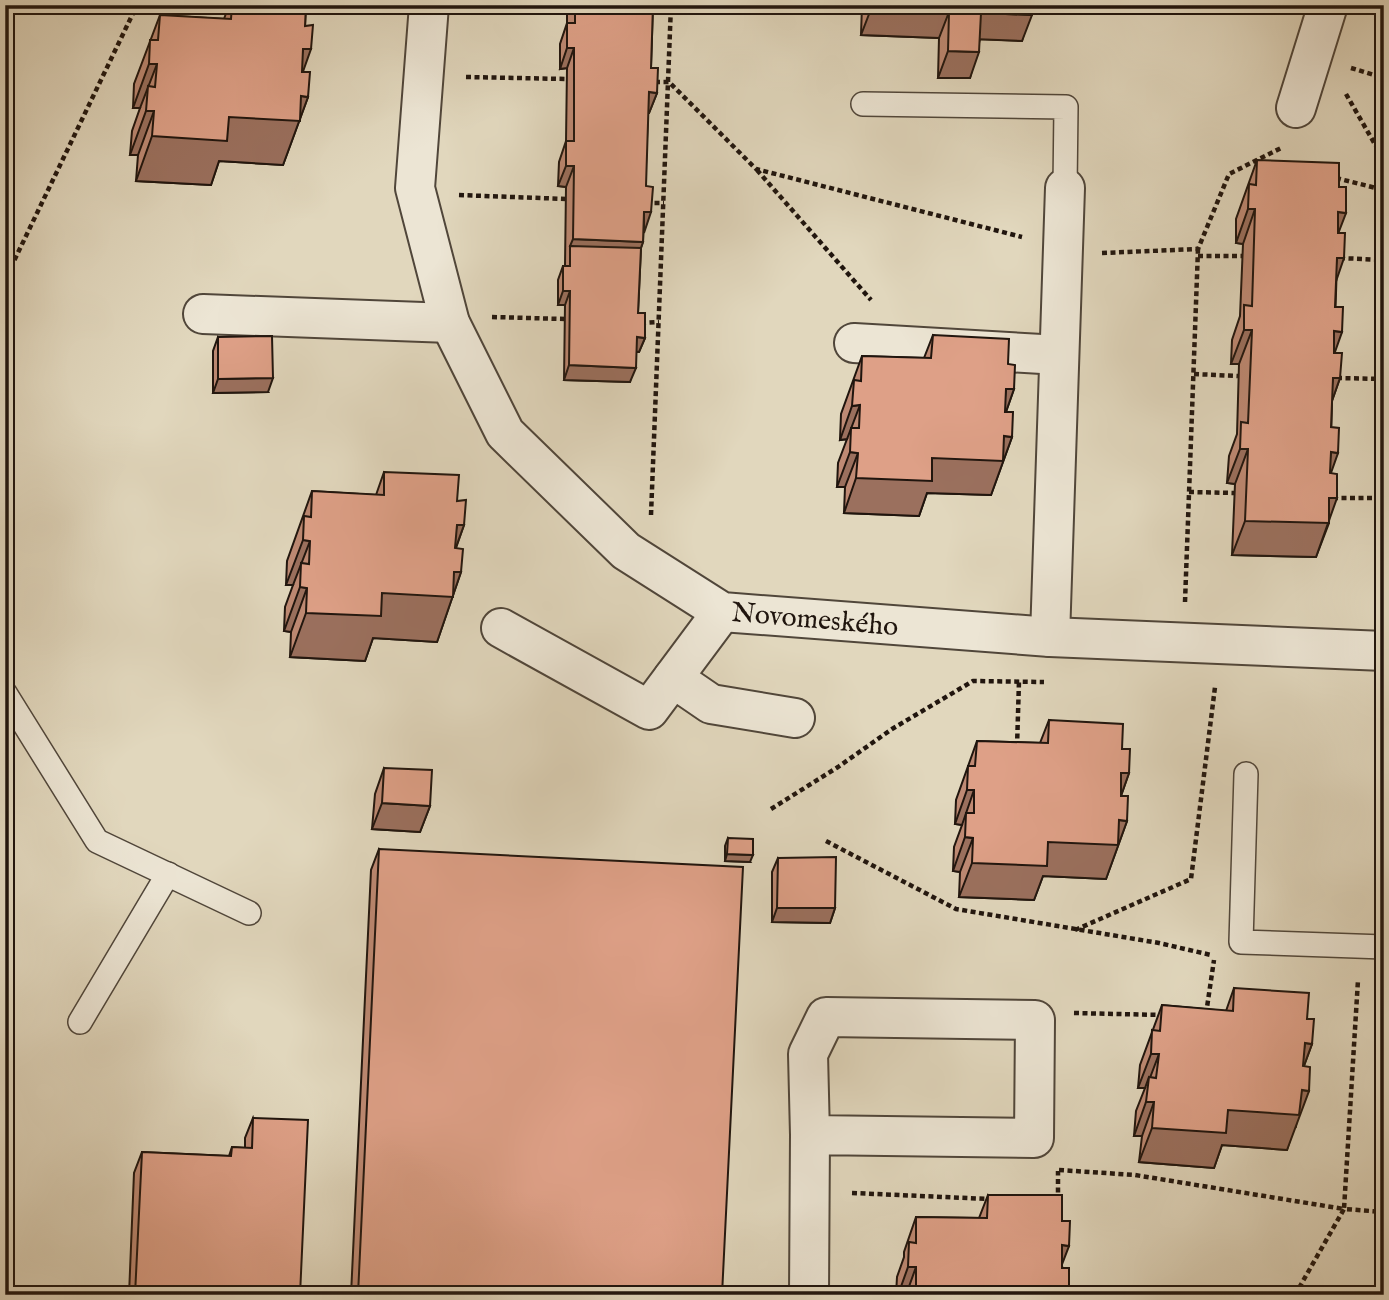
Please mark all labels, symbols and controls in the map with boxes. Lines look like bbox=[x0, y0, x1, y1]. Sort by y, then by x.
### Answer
street label: Novomeského bbox=[730, 596, 900, 645]

